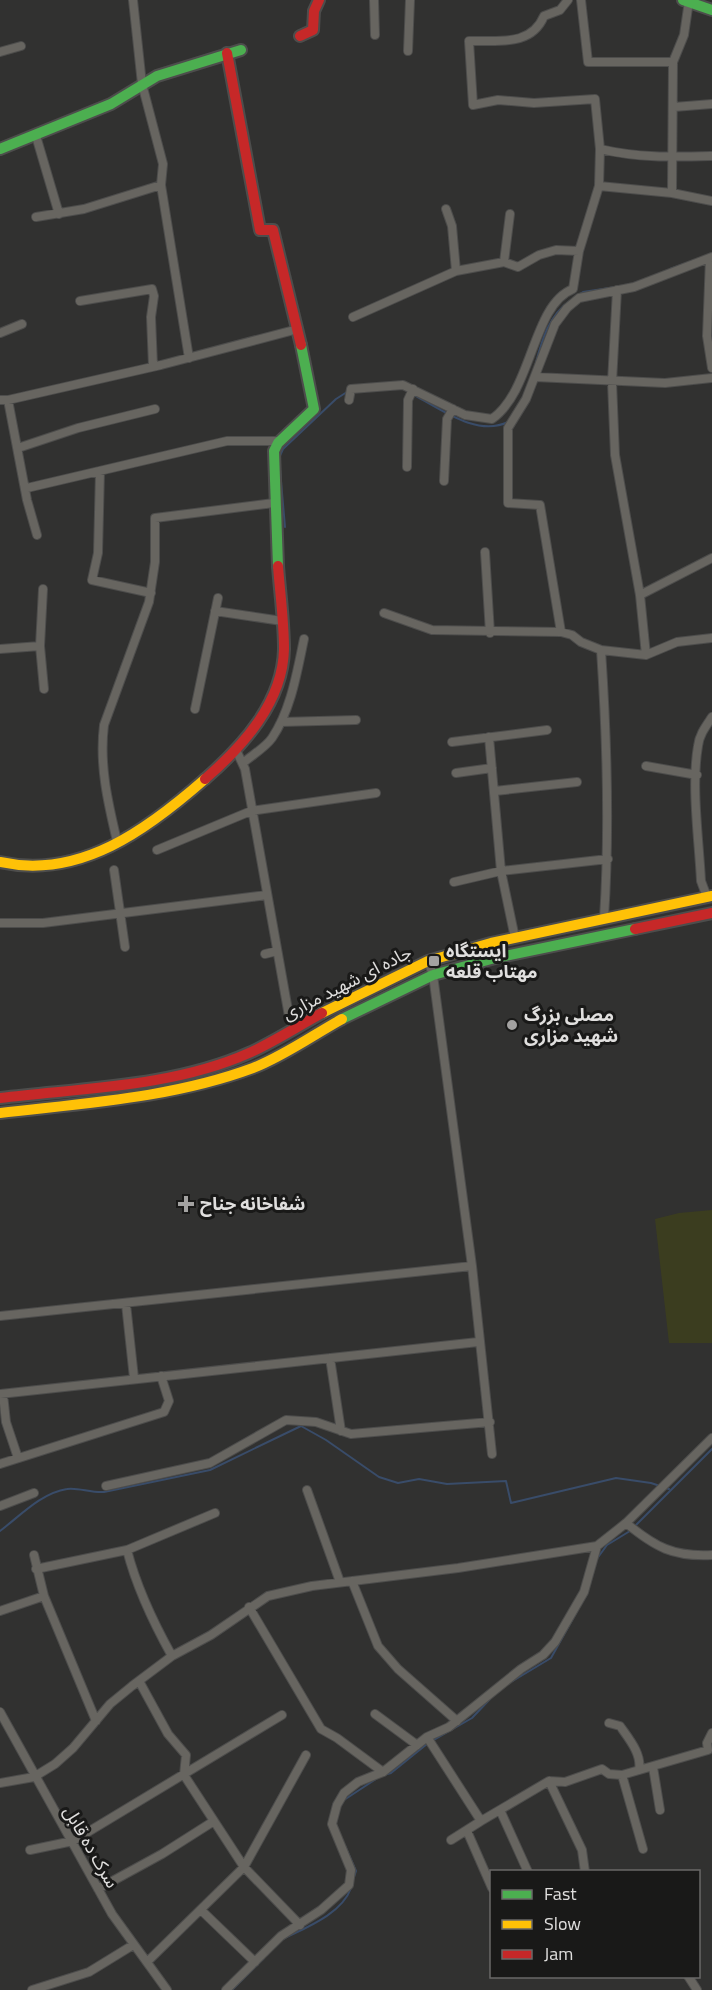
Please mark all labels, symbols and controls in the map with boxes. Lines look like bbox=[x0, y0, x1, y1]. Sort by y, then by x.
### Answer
place label: ایستگاه مهتاب قلعه bbox=[446, 937, 537, 985]
street label: جاده ای شهید مزاری bbox=[277, 938, 416, 1027]
marker: ایستگاه مهتاب قلعه bbox=[427, 954, 441, 968]
place label: مصلی بزرگ شهید مزاری bbox=[524, 1001, 618, 1049]
marker: مصلی بزرگ شهید مزاری bbox=[505, 1018, 519, 1032]
place label: شفاخانه جناح bbox=[200, 1190, 305, 1217]
marker: شفاخانه جناح bbox=[177, 1195, 195, 1213]
street label: سرک ده قابل bbox=[57, 1800, 126, 1893]
legend bbox=[490, 1870, 700, 1978]
text: Fast bbox=[544, 1880, 577, 1907]
text: Slow bbox=[544, 1910, 581, 1937]
text: Jam bbox=[544, 1940, 573, 1967]

